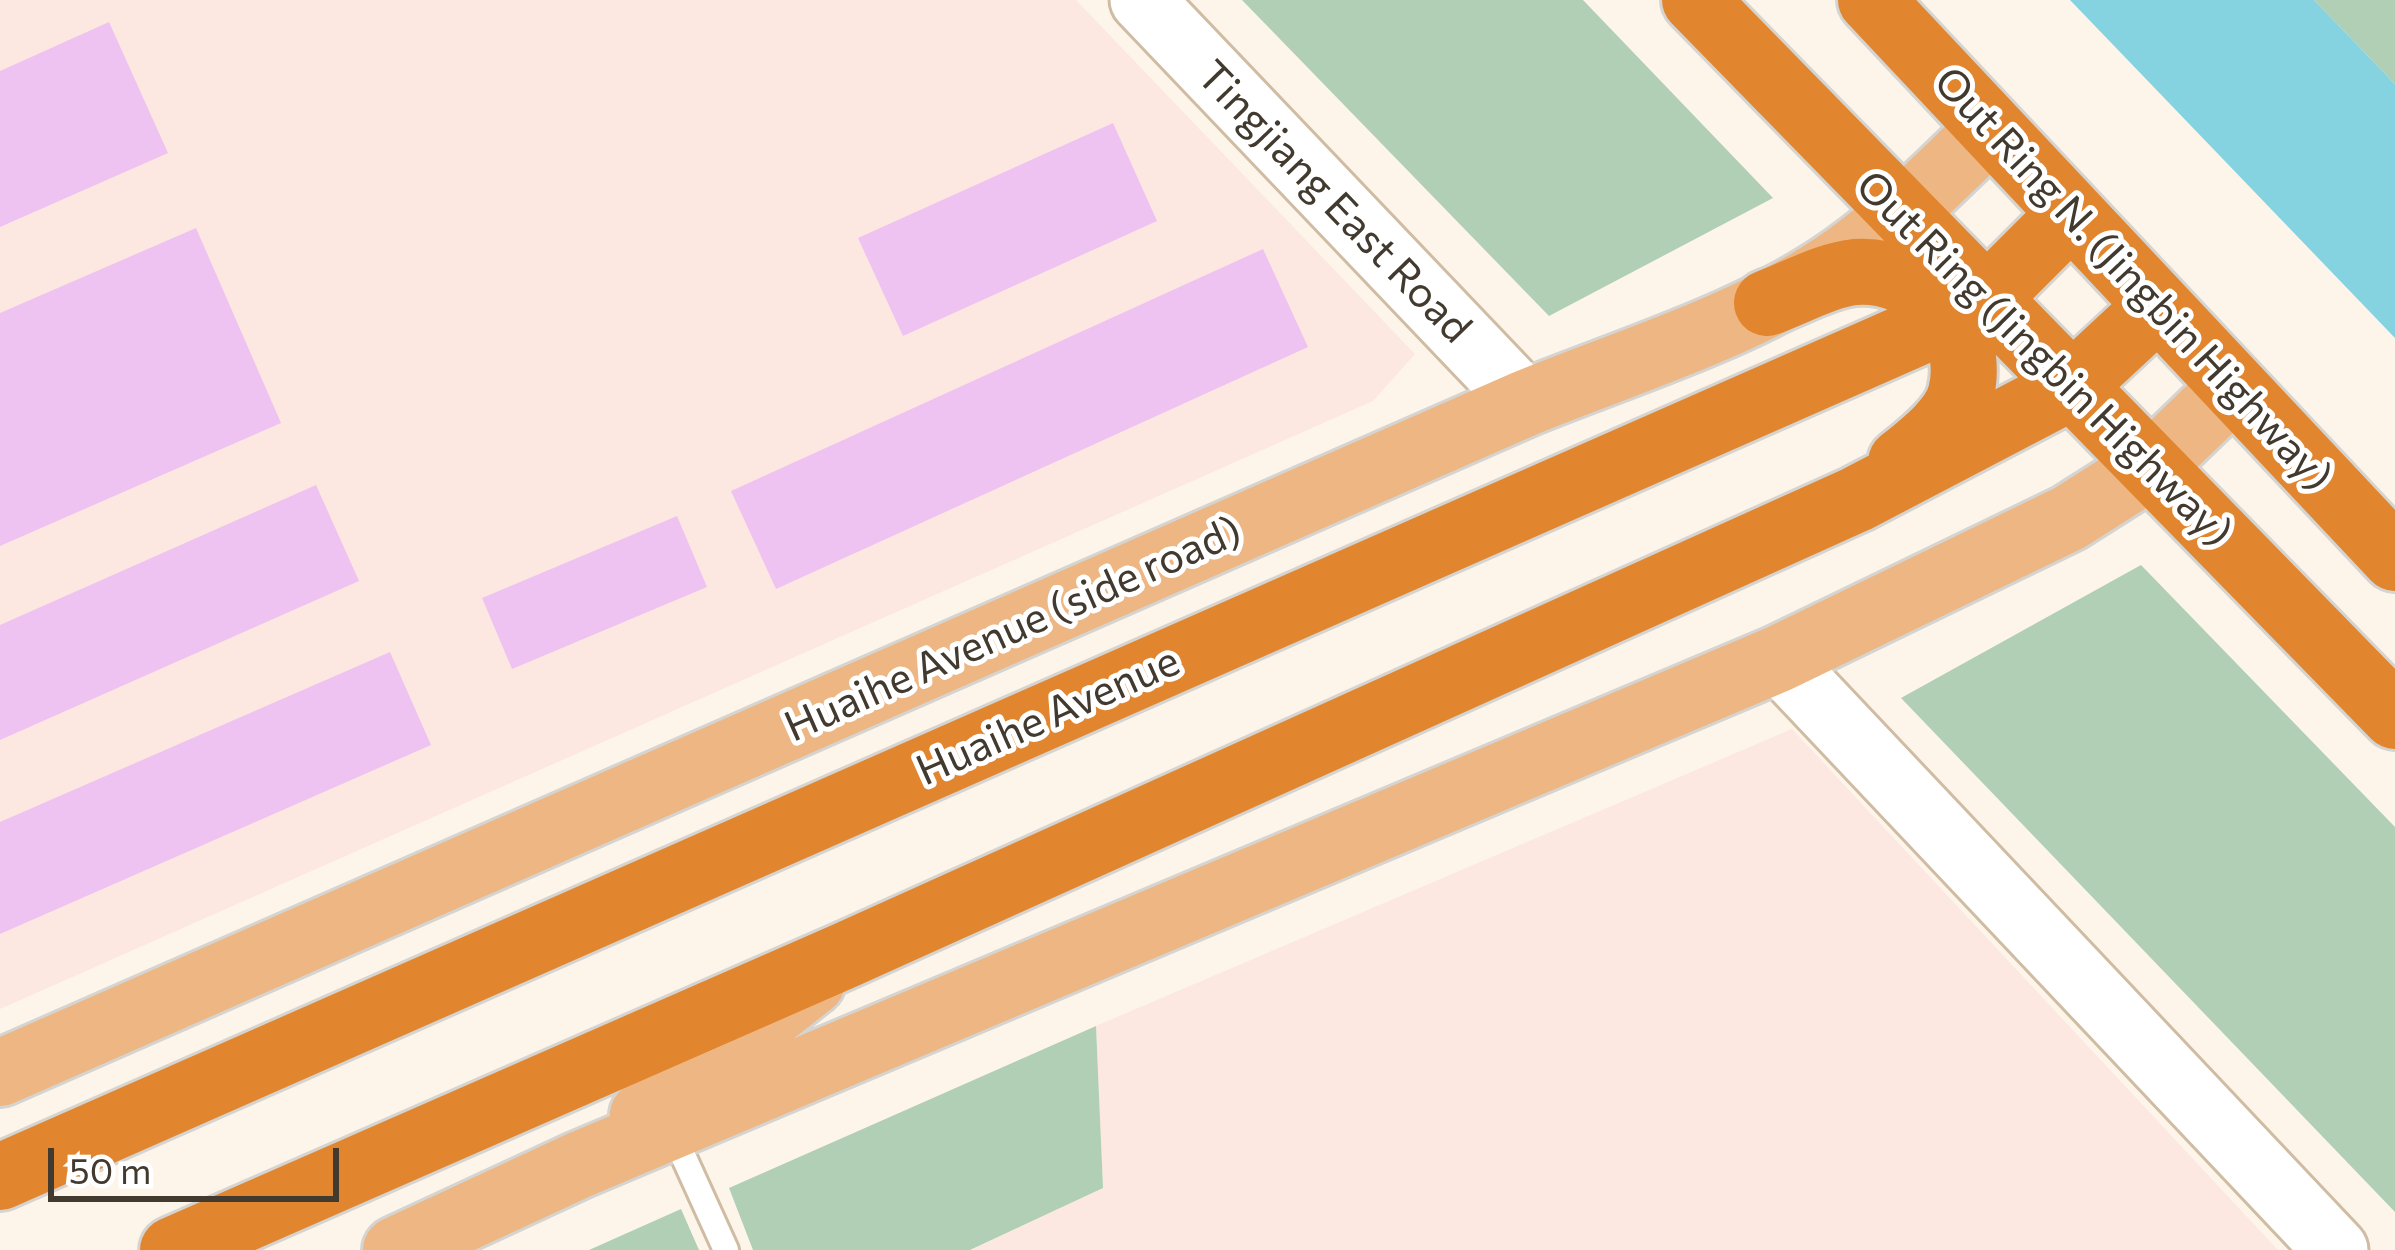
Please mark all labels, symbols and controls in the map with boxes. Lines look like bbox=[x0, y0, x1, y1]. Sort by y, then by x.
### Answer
street label: Tingjiang East Road bbox=[1187, 51, 1481, 353]
street label: Out Ring N. (Jingbin Highway) bbox=[1923, 57, 2343, 501]
street label: Out Ring (Jingbin Highway) bbox=[1845, 160, 2243, 558]
street label: Huaihe Avenue (side road) bbox=[777, 505, 1249, 753]
street label: Huaihe Avenue bbox=[909, 636, 1187, 796]
scale bar bbox=[54, 1124, 345, 1198]
text: 50 m bbox=[69, 1147, 151, 1191]

